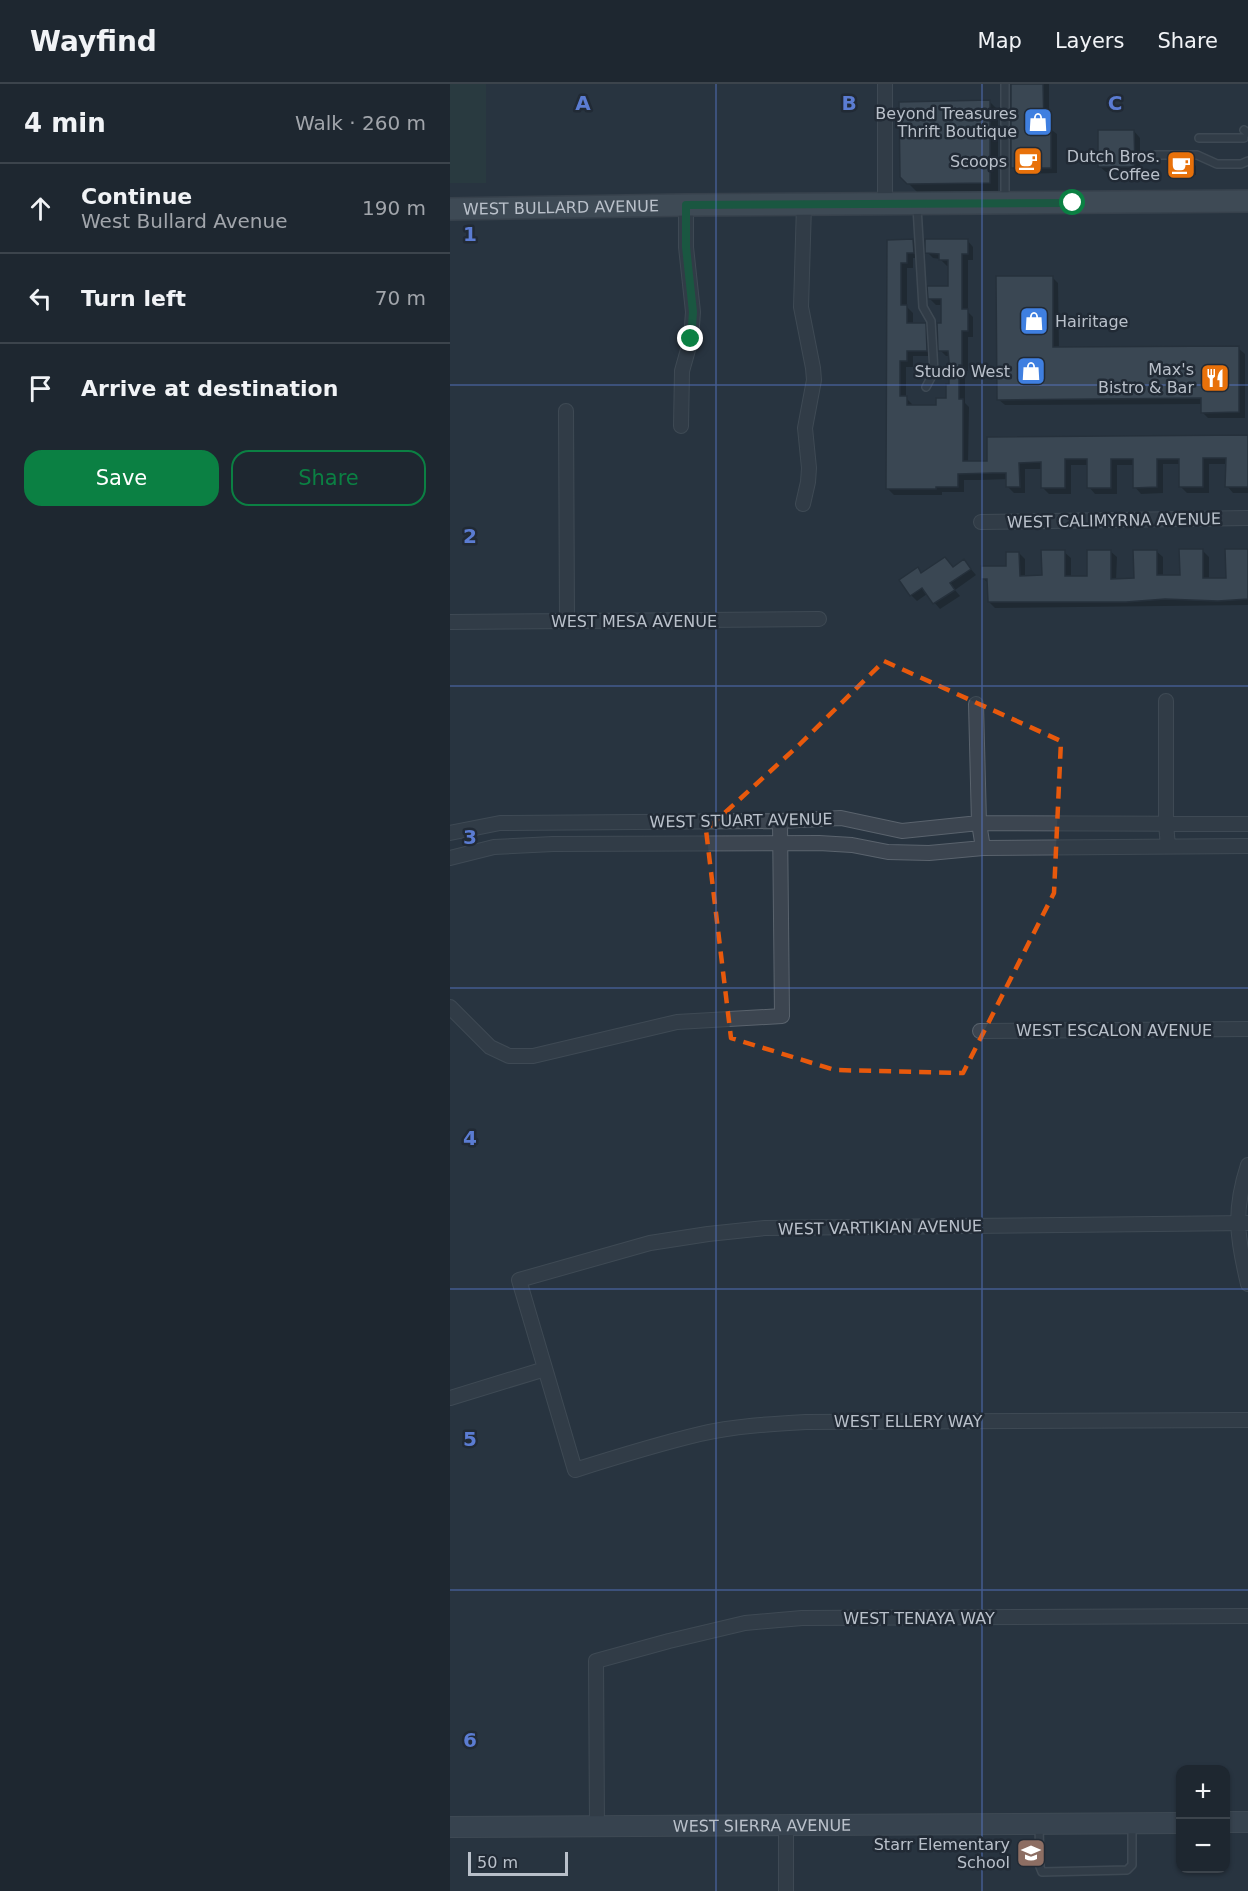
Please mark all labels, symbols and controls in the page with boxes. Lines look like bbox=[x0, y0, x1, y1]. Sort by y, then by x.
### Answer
text: Wayfind bbox=[30, 25, 157, 58]
text: Map bbox=[978, 29, 1022, 53]
text: Layers bbox=[1055, 29, 1124, 53]
text: Share bbox=[1157, 29, 1218, 53]
text: A bbox=[575, 91, 591, 115]
text: B bbox=[841, 91, 857, 115]
text: C bbox=[1108, 91, 1122, 115]
place label: Beyond Treasures Thrift Boutique bbox=[875, 104, 1017, 141]
shop icon: Beyond Treasures Thrift Boutique bbox=[1022, 106, 1054, 138]
text: 4 min bbox=[24, 108, 106, 138]
text: Walk · 260 m bbox=[295, 111, 426, 135]
cafe icon: Scoops bbox=[1012, 145, 1044, 177]
place label: Dutch Bros. Coffee bbox=[1067, 147, 1160, 184]
cafe icon: Dutch Bros. Coffee bbox=[1165, 149, 1197, 181]
place label: Scoops bbox=[950, 152, 1007, 171]
text: Continue bbox=[81, 184, 192, 209]
route start bbox=[1059, 189, 1085, 215]
icon: ahead bbox=[24, 192, 57, 225]
text: 190 m bbox=[362, 196, 426, 220]
street label: WEST BULLARD AVENUE bbox=[463, 196, 659, 219]
text: West Bullard Avenue bbox=[81, 209, 288, 233]
text: 1 bbox=[463, 222, 477, 246]
icon: left bbox=[24, 282, 57, 315]
text: Turn left bbox=[81, 286, 186, 311]
text: 70 m bbox=[375, 286, 426, 310]
shop icon: Hairitage bbox=[1018, 305, 1050, 337]
place label: Hairitage bbox=[1055, 312, 1128, 331]
route end bbox=[677, 325, 703, 351]
shop icon: Studio West bbox=[1015, 355, 1047, 387]
place label: Max's Bistro & Bar bbox=[1098, 360, 1194, 397]
place label: Studio West bbox=[915, 362, 1010, 381]
restaurant icon: Max's Bistro & Bar bbox=[1199, 362, 1231, 394]
icon: arrive bbox=[24, 372, 57, 405]
text: Arrive at destination bbox=[81, 376, 338, 401]
button: Save bbox=[24, 450, 219, 506]
button: Share bbox=[231, 450, 426, 506]
street label: WEST CALIMYRNA AVENUE bbox=[1007, 509, 1221, 532]
text: 2 bbox=[463, 524, 477, 548]
street label: WEST MESA AVENUE bbox=[551, 612, 717, 631]
street label: WEST STUART AVENUE bbox=[649, 809, 833, 832]
text: 3 bbox=[463, 825, 477, 849]
street label: WEST ESCALON AVENUE bbox=[1016, 1021, 1212, 1040]
text: 4 bbox=[463, 1126, 477, 1150]
street label: WEST VARTIKIAN AVENUE bbox=[778, 1216, 982, 1239]
street label: WEST ELLERY WAY bbox=[834, 1412, 982, 1431]
text: 5 bbox=[463, 1427, 477, 1451]
street label: WEST TENAYA WAY bbox=[843, 1609, 995, 1628]
text: 6 bbox=[463, 1728, 477, 1752]
map controls bbox=[1176, 1765, 1230, 1873]
button: + bbox=[1176, 1765, 1230, 1819]
street label: WEST SIERRA AVENUE bbox=[673, 1816, 851, 1836]
button: − bbox=[1176, 1819, 1230, 1873]
place label: Starr Elementary School bbox=[874, 1835, 1010, 1872]
school or university icon: Starr Elementary School bbox=[1015, 1837, 1047, 1869]
scale bar bbox=[468, 1849, 568, 1876]
text: 50 m bbox=[477, 1853, 518, 1872]

